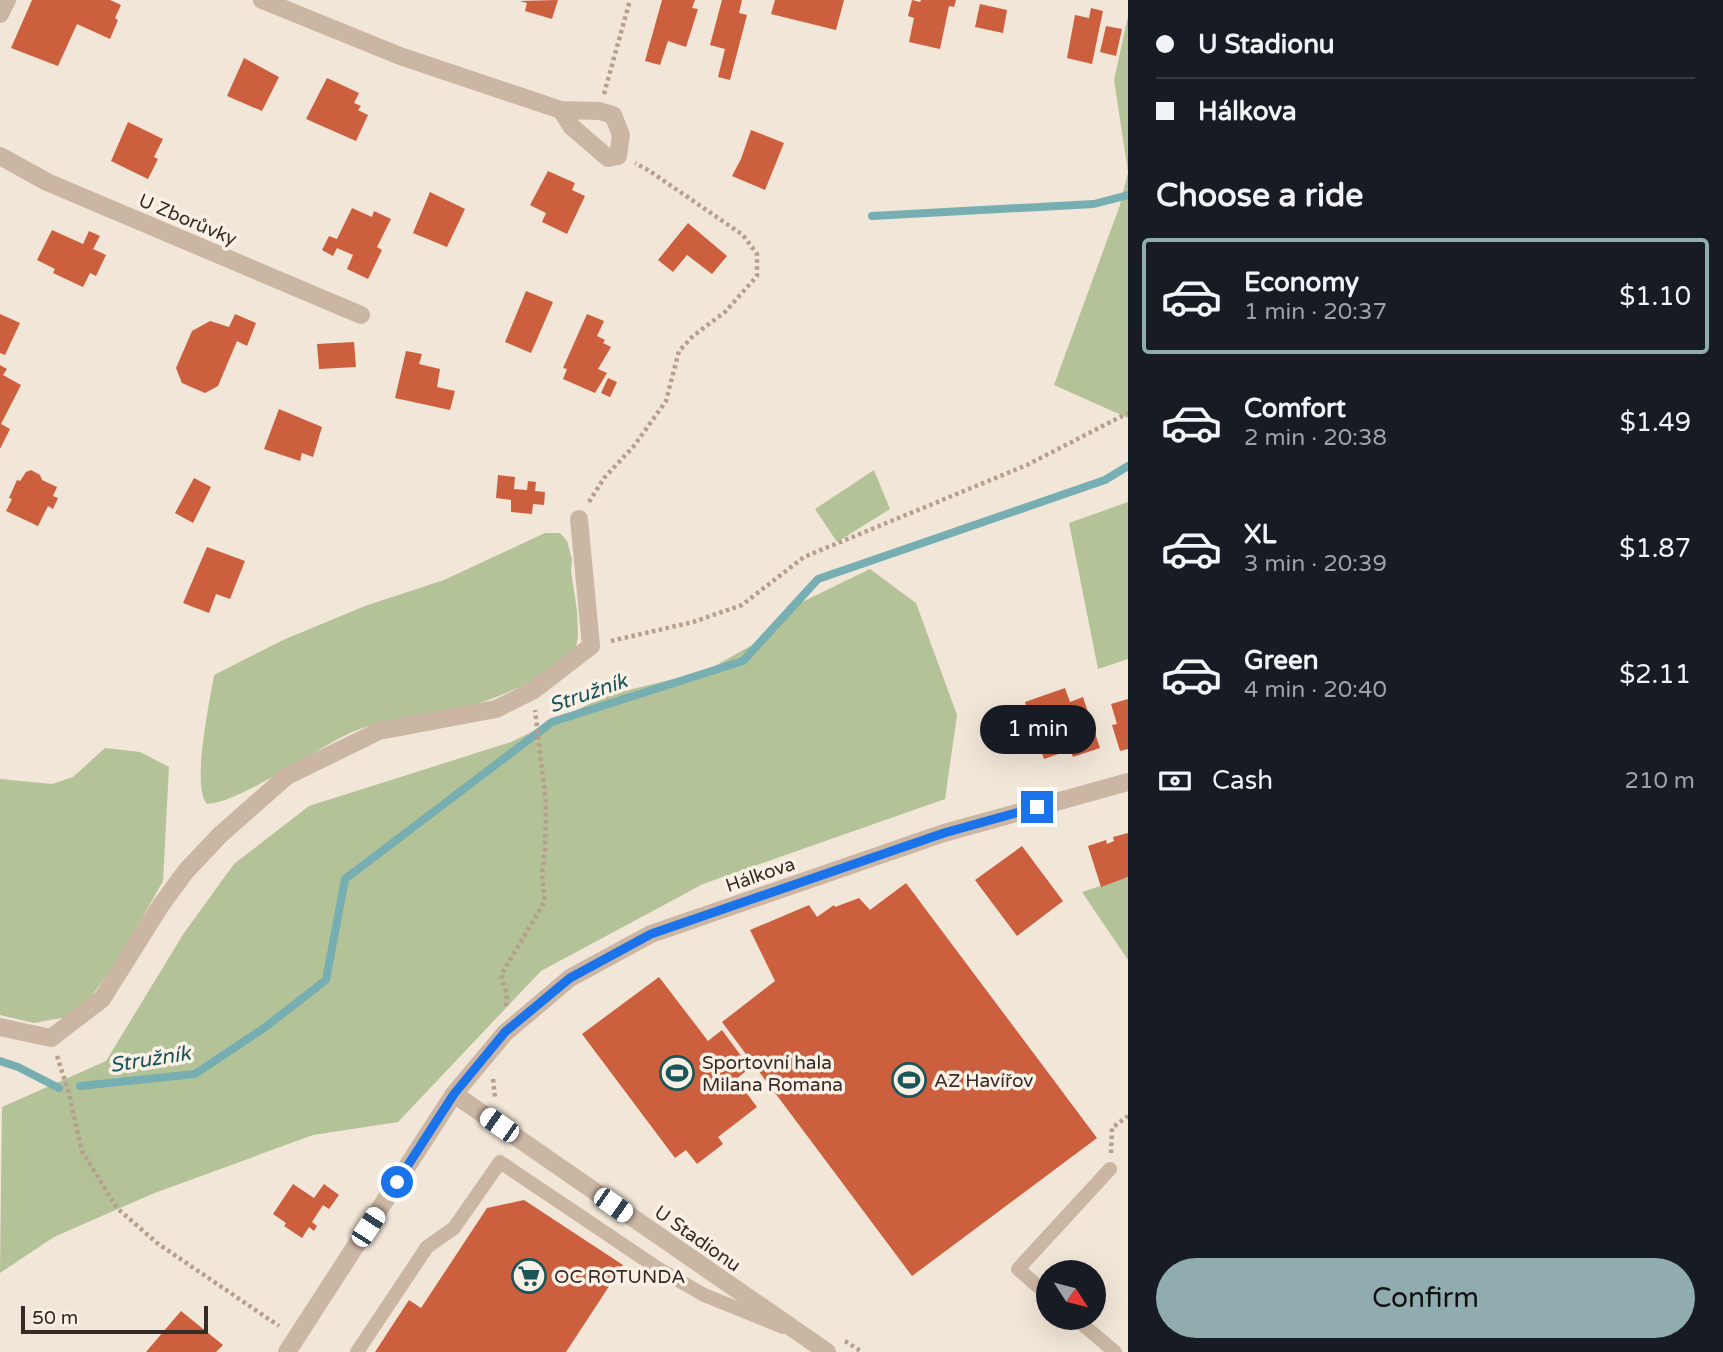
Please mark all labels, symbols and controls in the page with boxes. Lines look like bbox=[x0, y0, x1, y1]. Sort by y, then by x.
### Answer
text: U Stadionu bbox=[1198, 29, 1335, 60]
text: Hálkova bbox=[1198, 96, 1297, 127]
text: Choose a ride bbox=[1156, 177, 1363, 215]
street label: U Zborůvky bbox=[135, 189, 240, 250]
icon: car bbox=[1160, 265, 1223, 328]
text: Economy bbox=[1244, 267, 1359, 298]
text: $1.10 bbox=[1619, 281, 1691, 312]
text: 1 min · 20:37 bbox=[1244, 298, 1387, 326]
icon: car bbox=[1160, 391, 1223, 454]
text: Comfort bbox=[1244, 393, 1346, 424]
text: $1.49 bbox=[1620, 407, 1691, 438]
text: 2 min · 20:38 bbox=[1244, 424, 1387, 452]
icon: car bbox=[1160, 517, 1223, 580]
text: XL bbox=[1244, 519, 1276, 550]
text: $1.87 bbox=[1619, 533, 1691, 564]
text: 3 min · 20:39 bbox=[1244, 550, 1387, 578]
icon: car bbox=[1160, 643, 1223, 706]
text: Green bbox=[1244, 645, 1319, 676]
text: $2.11 bbox=[1619, 659, 1691, 690]
water label: Stružník bbox=[546, 668, 632, 719]
text: 4 min · 20:40 bbox=[1244, 676, 1387, 704]
callout: 1 min bbox=[979, 706, 1095, 754]
text: 1 min bbox=[1007, 715, 1069, 743]
icon: cash bbox=[1156, 762, 1194, 800]
text: Cash bbox=[1212, 765, 1273, 796]
text: 210 m bbox=[1625, 767, 1695, 795]
route end bbox=[1021, 791, 1053, 823]
street label: Hálkova bbox=[723, 853, 798, 897]
water label: Stružník bbox=[108, 1041, 194, 1078]
place label: Sportovní hala Milana Romana bbox=[702, 1052, 843, 1096]
sports icon: Sportovní hala Milana Romana bbox=[658, 1054, 696, 1092]
sports icon: AZ Havířov bbox=[890, 1061, 928, 1099]
place label: AZ Havířov bbox=[934, 1070, 1033, 1092]
car bbox=[476, 1104, 523, 1146]
route start bbox=[381, 1166, 413, 1198]
car bbox=[590, 1184, 637, 1226]
street label: U Stadionu bbox=[650, 1201, 745, 1276]
car bbox=[348, 1204, 389, 1250]
supermarket icon: OC ROTUNDA bbox=[510, 1257, 548, 1295]
button: Confirm bbox=[1156, 1258, 1695, 1338]
north arrow bbox=[1036, 1260, 1106, 1330]
map controls bbox=[1036, 1260, 1106, 1330]
place label: OC ROTUNDA bbox=[554, 1266, 685, 1288]
scale bar bbox=[21, 1303, 208, 1335]
text: 50 m bbox=[32, 1307, 78, 1329]

